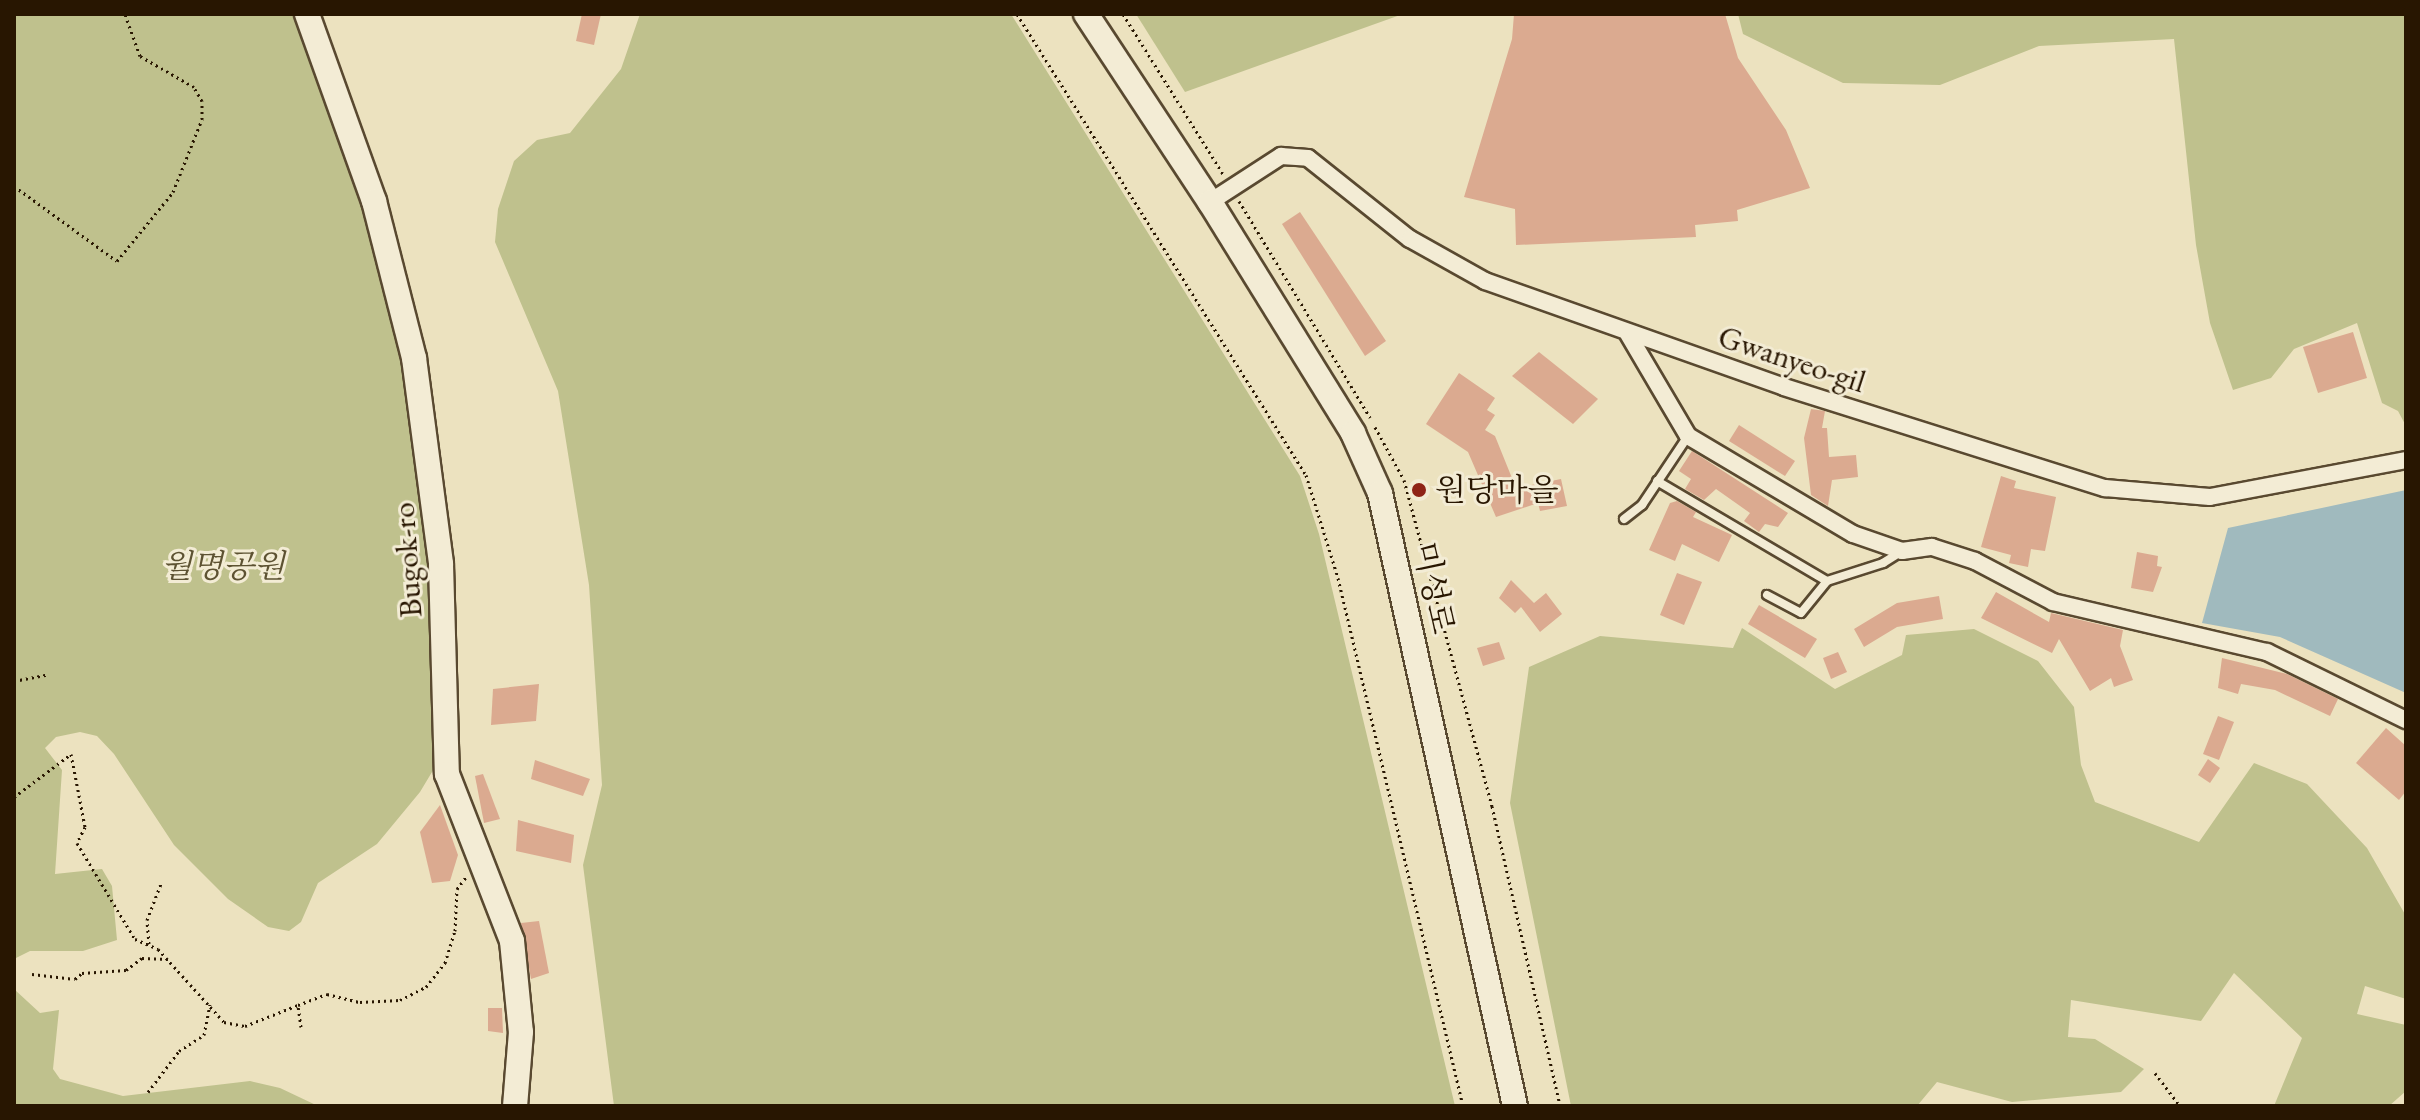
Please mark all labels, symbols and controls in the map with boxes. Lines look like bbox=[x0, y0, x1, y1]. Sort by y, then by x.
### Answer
street label: Gwanyeo-gil bbox=[1714, 317, 1870, 401]
place label: 원당마을 bbox=[1435, 471, 1559, 509]
marker: 원당마을 bbox=[1410, 481, 1428, 499]
street label: Bugok-ro bbox=[384, 501, 430, 619]
street label: 미성로 bbox=[1406, 539, 1462, 637]
park label: 월명공원 bbox=[161, 547, 285, 585]

